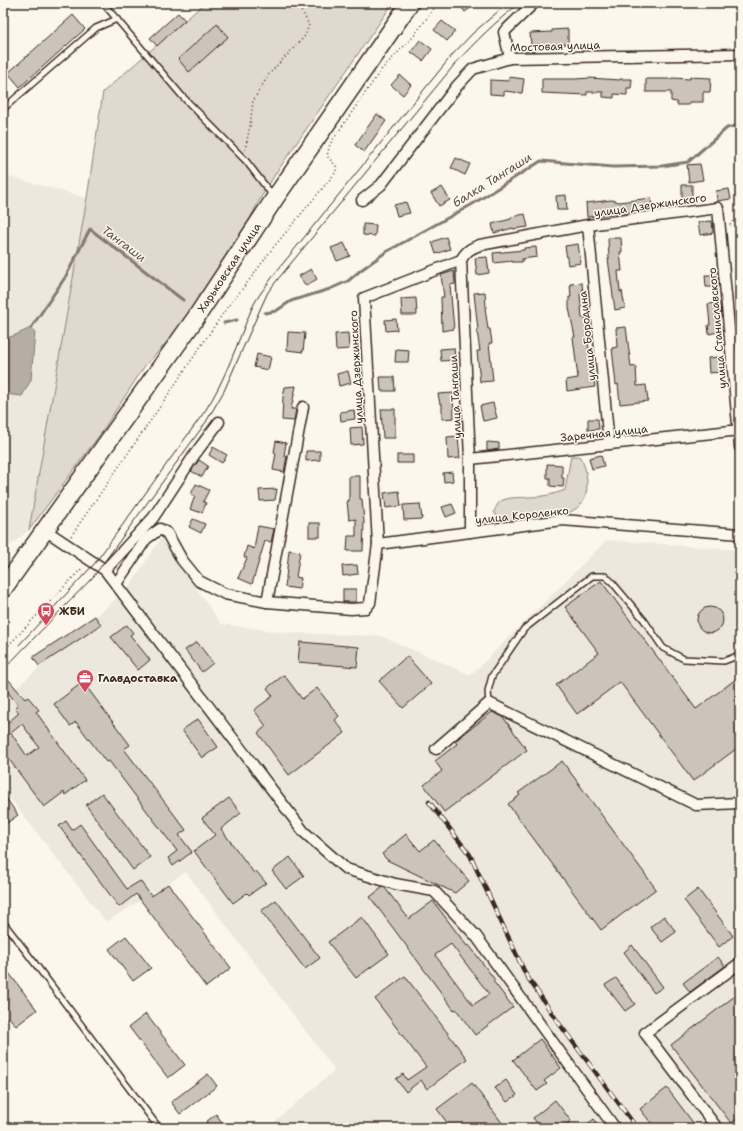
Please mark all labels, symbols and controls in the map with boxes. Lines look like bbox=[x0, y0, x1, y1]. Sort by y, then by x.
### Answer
street label: Мостовая улица bbox=[510, 37, 601, 56]
water label: балка Тангаши bbox=[449, 149, 535, 211]
street label: улица Дзержинского bbox=[593, 190, 708, 221]
street label: Харьковская улица bbox=[194, 220, 265, 316]
water label: Тангаши bbox=[99, 222, 149, 266]
street label: улица Станиславского bbox=[705, 266, 730, 389]
street label: улица Бородина bbox=[575, 290, 600, 382]
street label: улица Дзержинского bbox=[346, 310, 367, 424]
street label: улица Тангаши bbox=[446, 355, 465, 439]
street label: Заречная улица bbox=[560, 421, 649, 446]
street label: улица Короленко bbox=[475, 503, 570, 528]
bus stop icon: ЖБИ bbox=[36, 601, 56, 626]
place label: ЖБИ bbox=[59, 604, 85, 619]
office icon: Главдоставка bbox=[75, 668, 95, 693]
place label: Главдоставка bbox=[98, 671, 178, 686]

